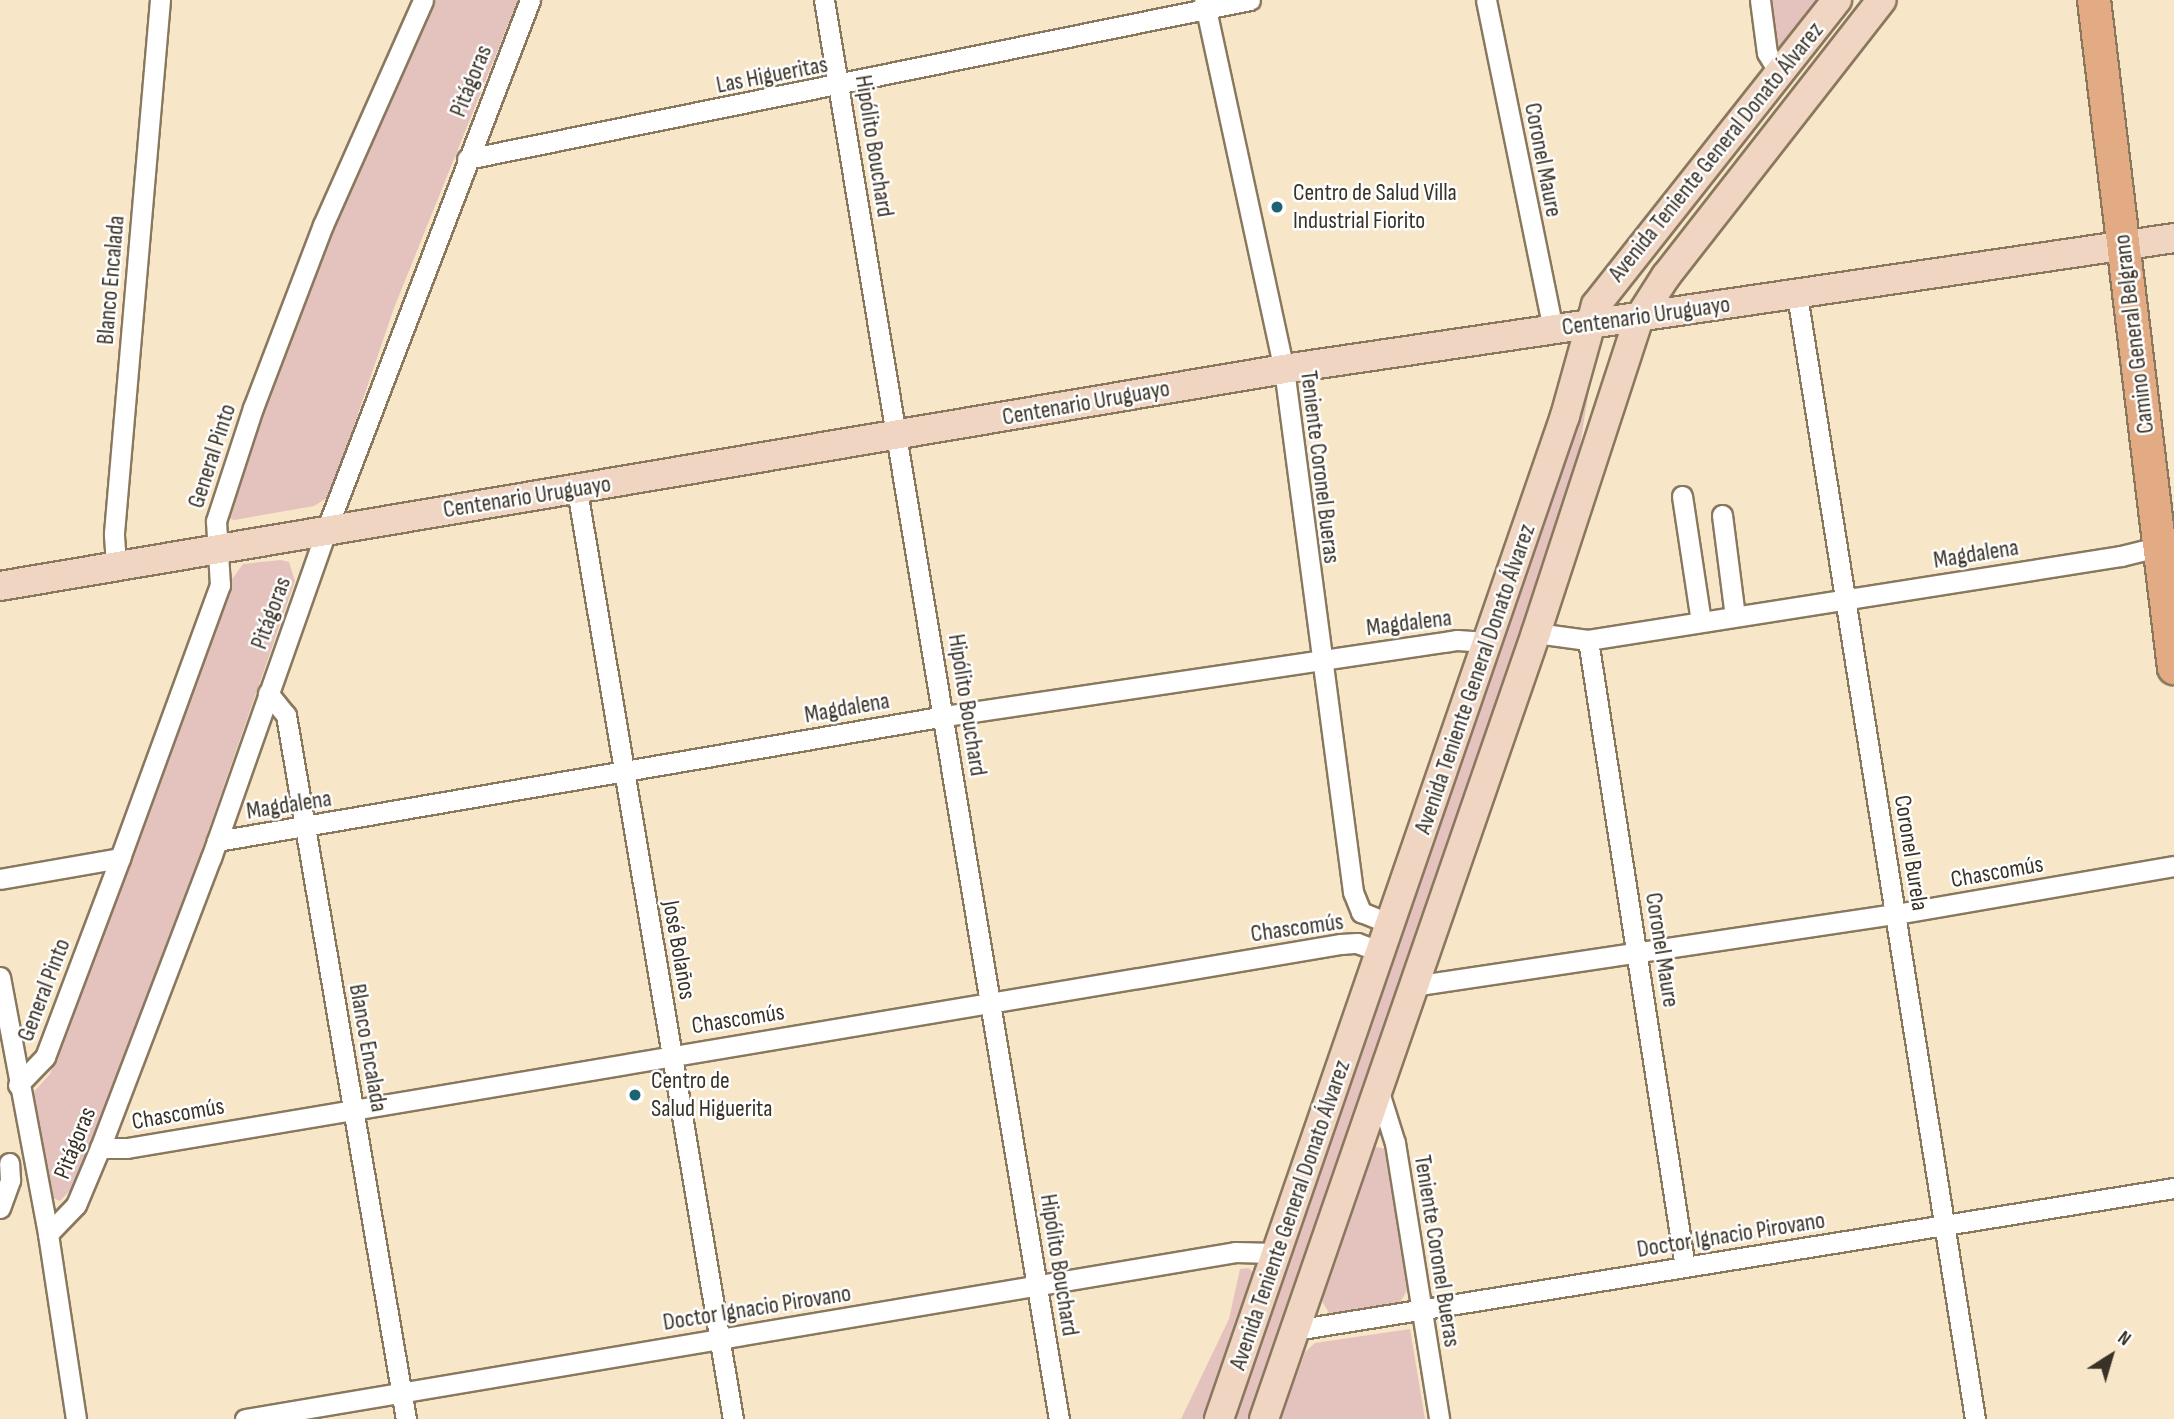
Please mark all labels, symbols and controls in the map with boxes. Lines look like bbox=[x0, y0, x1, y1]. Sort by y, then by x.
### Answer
street label: Avenida Teniente General Donato Álvarez bbox=[1602, 16, 1830, 288]
street label: Pitágoras bbox=[444, 41, 498, 121]
street label: Las Higueritas bbox=[714, 50, 830, 100]
street label: Hipólito Bouchard bbox=[849, 73, 899, 219]
street label: Coronel Maure bbox=[1518, 100, 1568, 220]
place label: Centro de Salud Villa Industrial Fiorito bbox=[1293, 179, 1457, 235]
marker: Centro de Salud Villa Industrial Fiorito bbox=[1267, 197, 1287, 217]
street label: Blanco Encalada bbox=[91, 214, 131, 346]
street label: Camino General Belgrano bbox=[2107, 233, 2161, 435]
street label: Centenario Uruguayo bbox=[1560, 290, 1732, 342]
street label: Teniente Coronel Bueras bbox=[1294, 369, 1346, 565]
street label: Centenario Uruguayo bbox=[1000, 374, 1172, 432]
street label: General Pinto bbox=[182, 400, 242, 512]
street label: Centenario Uruguayo bbox=[441, 470, 613, 524]
street label: Avenida Teniente General Donato Álvarez bbox=[1408, 520, 1542, 838]
street label: Magdalena bbox=[1931, 533, 2021, 575]
street label: Pitágoras bbox=[245, 573, 297, 653]
street label: Magdalena bbox=[1365, 603, 1453, 643]
street label: Hipólito Bouchard bbox=[942, 632, 992, 778]
street label: Magdalena bbox=[802, 686, 892, 730]
street label: Magdalena bbox=[244, 784, 334, 826]
street label: Coronel Burela bbox=[1888, 793, 1934, 913]
street label: Chascomús bbox=[1949, 850, 2045, 894]
street label: Coronel Maure bbox=[1639, 891, 1685, 1009]
street label: José Bolaños bbox=[656, 898, 702, 1002]
street label: Chascomús bbox=[1249, 907, 1345, 949]
street label: General Pinto bbox=[11, 935, 77, 1045]
street label: Blanco Encalada bbox=[343, 982, 393, 1114]
street label: Chascomús bbox=[690, 997, 786, 1041]
street label: Avenida Teniente General Donato Álvarez bbox=[1223, 1056, 1357, 1374]
place label: Centro de Salud Higuerita bbox=[651, 1067, 773, 1123]
marker: Centro de Salud Higuerita bbox=[625, 1085, 645, 1105]
street label: Chascomús bbox=[130, 1092, 226, 1136]
street label: Pitágoras bbox=[48, 1103, 102, 1183]
street label: Teniente Coronel Bueras bbox=[1408, 1153, 1466, 1349]
street label: Hipólito Bouchard bbox=[1034, 1192, 1084, 1338]
street label: Doctor Ignacio Pirovano bbox=[1635, 1206, 1827, 1264]
street label: Doctor Ignacio Pirovano bbox=[661, 1279, 853, 1337]
north arrow bbox=[2076, 1321, 2146, 1391]
text: N bbox=[2113, 1327, 2135, 1351]

